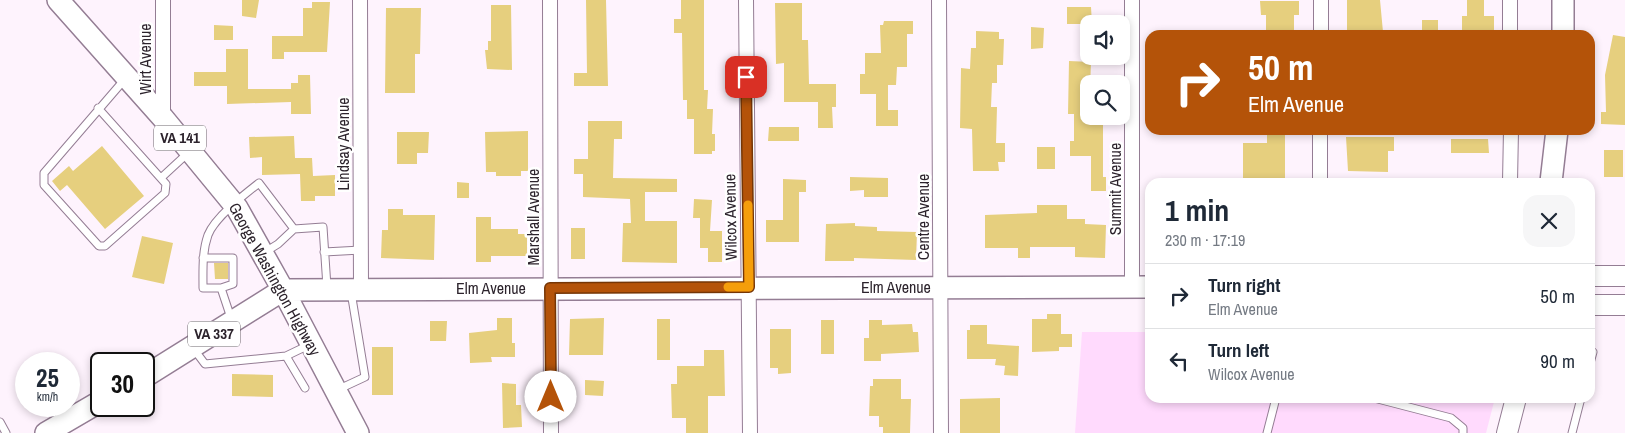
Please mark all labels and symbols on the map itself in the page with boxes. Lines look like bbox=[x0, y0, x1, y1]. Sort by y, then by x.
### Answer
street label: Wirt Avenue bbox=[134, 23, 156, 95]
pin bbox=[725, 56, 767, 98]
street label: Lindsay Avenue bbox=[332, 97, 354, 191]
road number: VA 141 bbox=[154, 126, 206, 150]
street label: Summit Avenue bbox=[1104, 143, 1126, 235]
street label: Marshall Avenue bbox=[522, 169, 544, 265]
street label: Wilcox Avenue bbox=[718, 174, 742, 260]
street label: Centre Avenue bbox=[912, 174, 934, 260]
street label: George Washington Highway bbox=[224, 199, 326, 360]
street label: Elm Avenue bbox=[861, 276, 931, 298]
street label: Elm Avenue bbox=[456, 277, 526, 299]
road number: VA 337 bbox=[188, 322, 240, 346]
speed limit sign: 30 bbox=[90, 352, 155, 417]
position arrow bbox=[524, 370, 576, 422]

